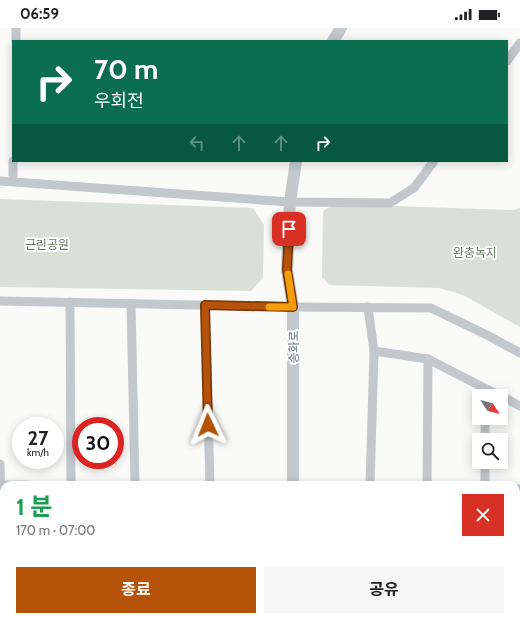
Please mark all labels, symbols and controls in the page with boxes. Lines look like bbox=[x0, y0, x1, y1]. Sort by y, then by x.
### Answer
text: 06:59 bbox=[20, 5, 59, 23]
text: 70 m bbox=[94, 52, 158, 86]
icon: right bbox=[28, 56, 80, 108]
text: 우회전 bbox=[94, 90, 144, 112]
icon: left bbox=[186, 132, 208, 154]
icon: ahead bbox=[228, 132, 250, 154]
icon: ahead bbox=[270, 132, 292, 154]
icon: right bbox=[312, 132, 334, 154]
pin bbox=[272, 212, 306, 246]
icon: arrive bbox=[278, 218, 300, 240]
park label: 근린공원 bbox=[25, 237, 69, 252]
park label: 완충녹지 bbox=[453, 245, 497, 260]
street label: 송화로 bbox=[286, 330, 301, 364]
north arrow bbox=[472, 389, 508, 425]
map controls bbox=[472, 389, 508, 469]
position arrow bbox=[187, 404, 229, 446]
speed limit sign: 30 bbox=[72, 417, 124, 469]
text: 27 bbox=[28, 426, 48, 450]
button: search bbox=[472, 433, 508, 469]
text: km/h bbox=[27, 446, 49, 459]
text: 1 분 bbox=[16, 492, 52, 521]
button: close bbox=[462, 494, 504, 536]
text: 170 m · 07:00 bbox=[16, 522, 95, 538]
button: 종료 bbox=[16, 567, 256, 613]
button: 공유 bbox=[264, 567, 504, 613]

